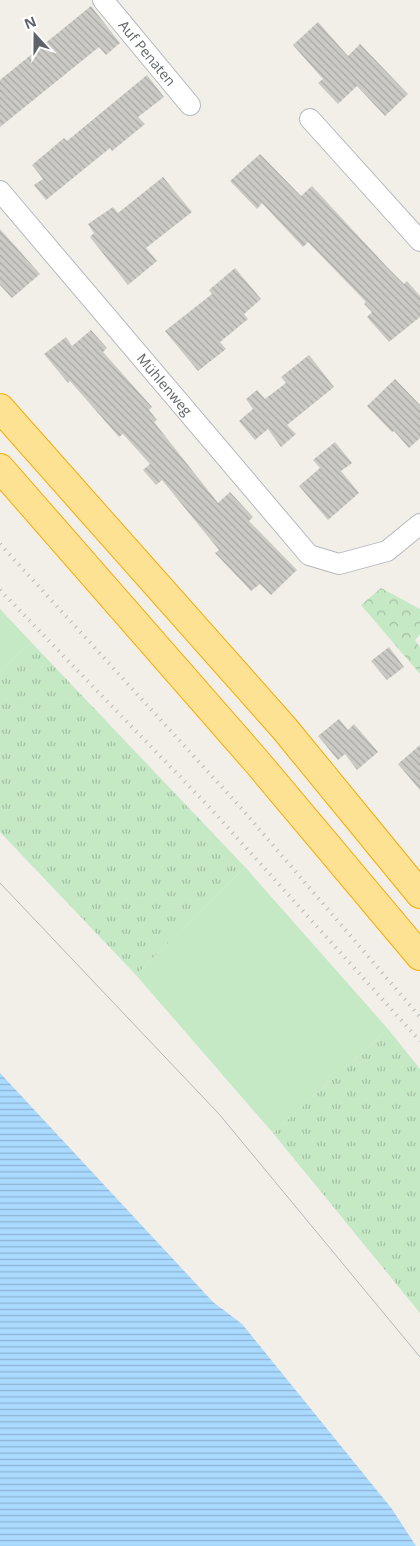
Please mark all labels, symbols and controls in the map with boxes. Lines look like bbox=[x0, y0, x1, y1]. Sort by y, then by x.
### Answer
north arrow bbox=[10, 10, 60, 60]
text: N bbox=[21, 11, 39, 33]
street label: Auf Penaten bbox=[115, 16, 180, 90]
street label: Mühlenweg bbox=[133, 349, 197, 420]

